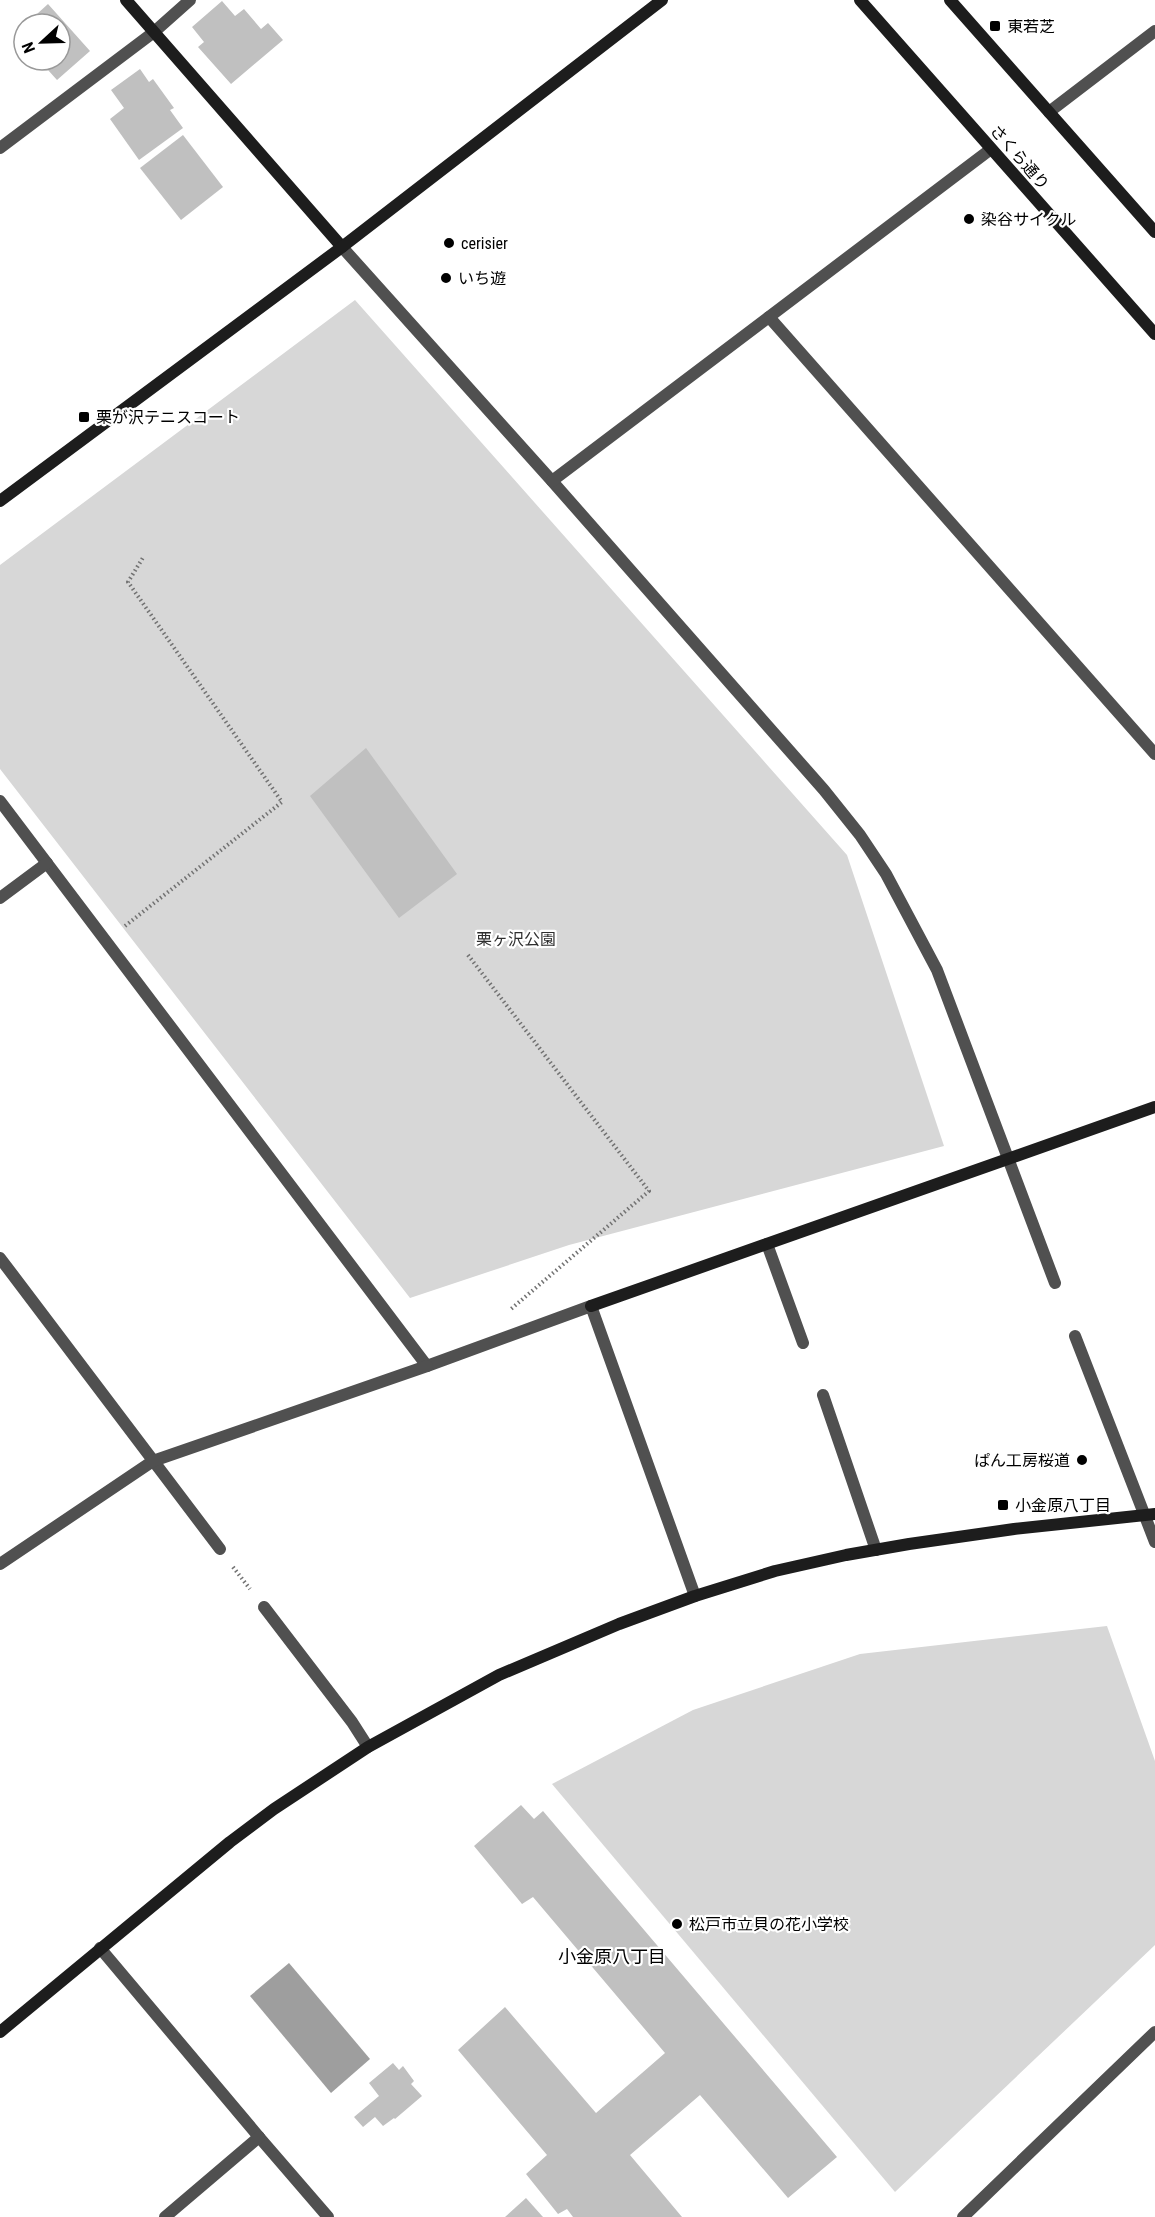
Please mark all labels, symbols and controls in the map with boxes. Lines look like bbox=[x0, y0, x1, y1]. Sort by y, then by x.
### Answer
north arrow bbox=[12, 12, 72, 72]
place label: 東若芝 bbox=[1007, 17, 1055, 36]
marker: 東若芝 bbox=[988, 19, 1002, 33]
text: N bbox=[18, 39, 39, 56]
street label: さくら通り bbox=[986, 121, 1053, 194]
place label: 染谷サイクル bbox=[981, 210, 1076, 229]
marker: 染谷サイクル bbox=[962, 212, 976, 226]
place label: cerisier bbox=[461, 234, 508, 253]
marker: cerisier bbox=[442, 236, 456, 250]
place label: いち遊 bbox=[458, 269, 506, 288]
marker: いち遊 bbox=[439, 271, 453, 285]
place label: 栗が沢テニスコート bbox=[96, 408, 240, 427]
marker: 栗が沢テニスコート bbox=[77, 410, 91, 424]
park label: 栗ヶ沢公園 bbox=[476, 930, 556, 949]
place label: ぱん工房桜道 bbox=[974, 1451, 1070, 1470]
marker: ぱん工房桜道 bbox=[1075, 1453, 1089, 1467]
place label: 小金原八丁目 bbox=[1015, 1496, 1111, 1515]
marker: 小金原八丁目 bbox=[996, 1498, 1010, 1512]
place label: 松戸市立貝の花小学校 bbox=[689, 1915, 849, 1934]
marker: 松戸市立貝の花小学校 bbox=[670, 1917, 684, 1931]
district label: 小金原八丁目 bbox=[558, 1946, 666, 1967]

